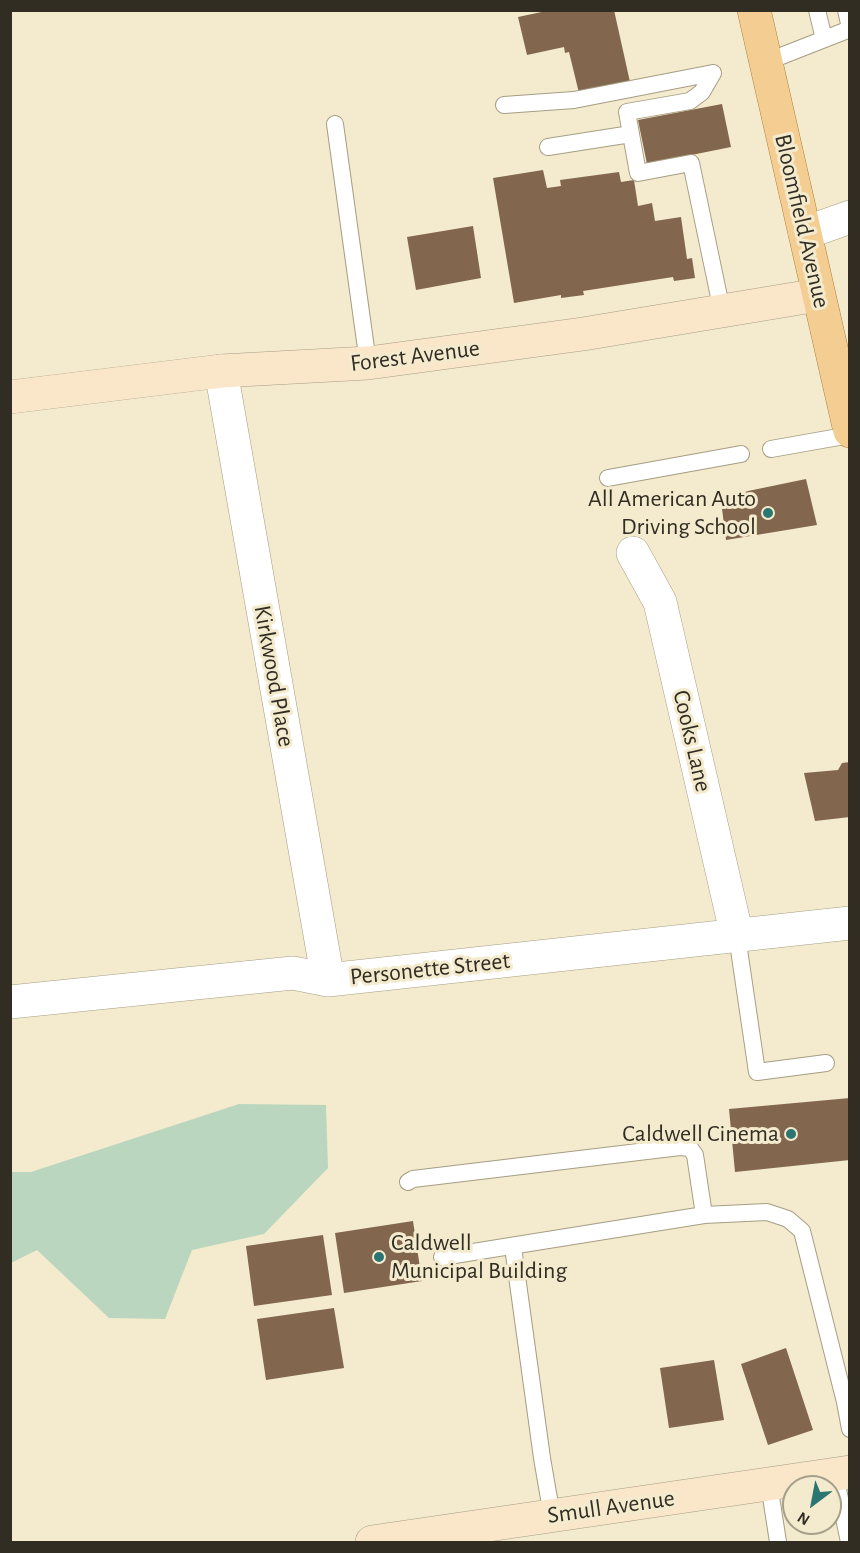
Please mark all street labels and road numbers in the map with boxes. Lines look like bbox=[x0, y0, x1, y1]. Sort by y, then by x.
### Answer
street label: Bloomfield Avenue bbox=[768, 131, 836, 311]
street label: Forest Avenue bbox=[349, 334, 481, 378]
street label: Kirkwood Place bbox=[247, 603, 301, 749]
street label: Cooks Lane bbox=[666, 687, 718, 795]
street label: Personette Street bbox=[349, 946, 511, 992]
street label: Smull Avenue bbox=[545, 1484, 677, 1530]

